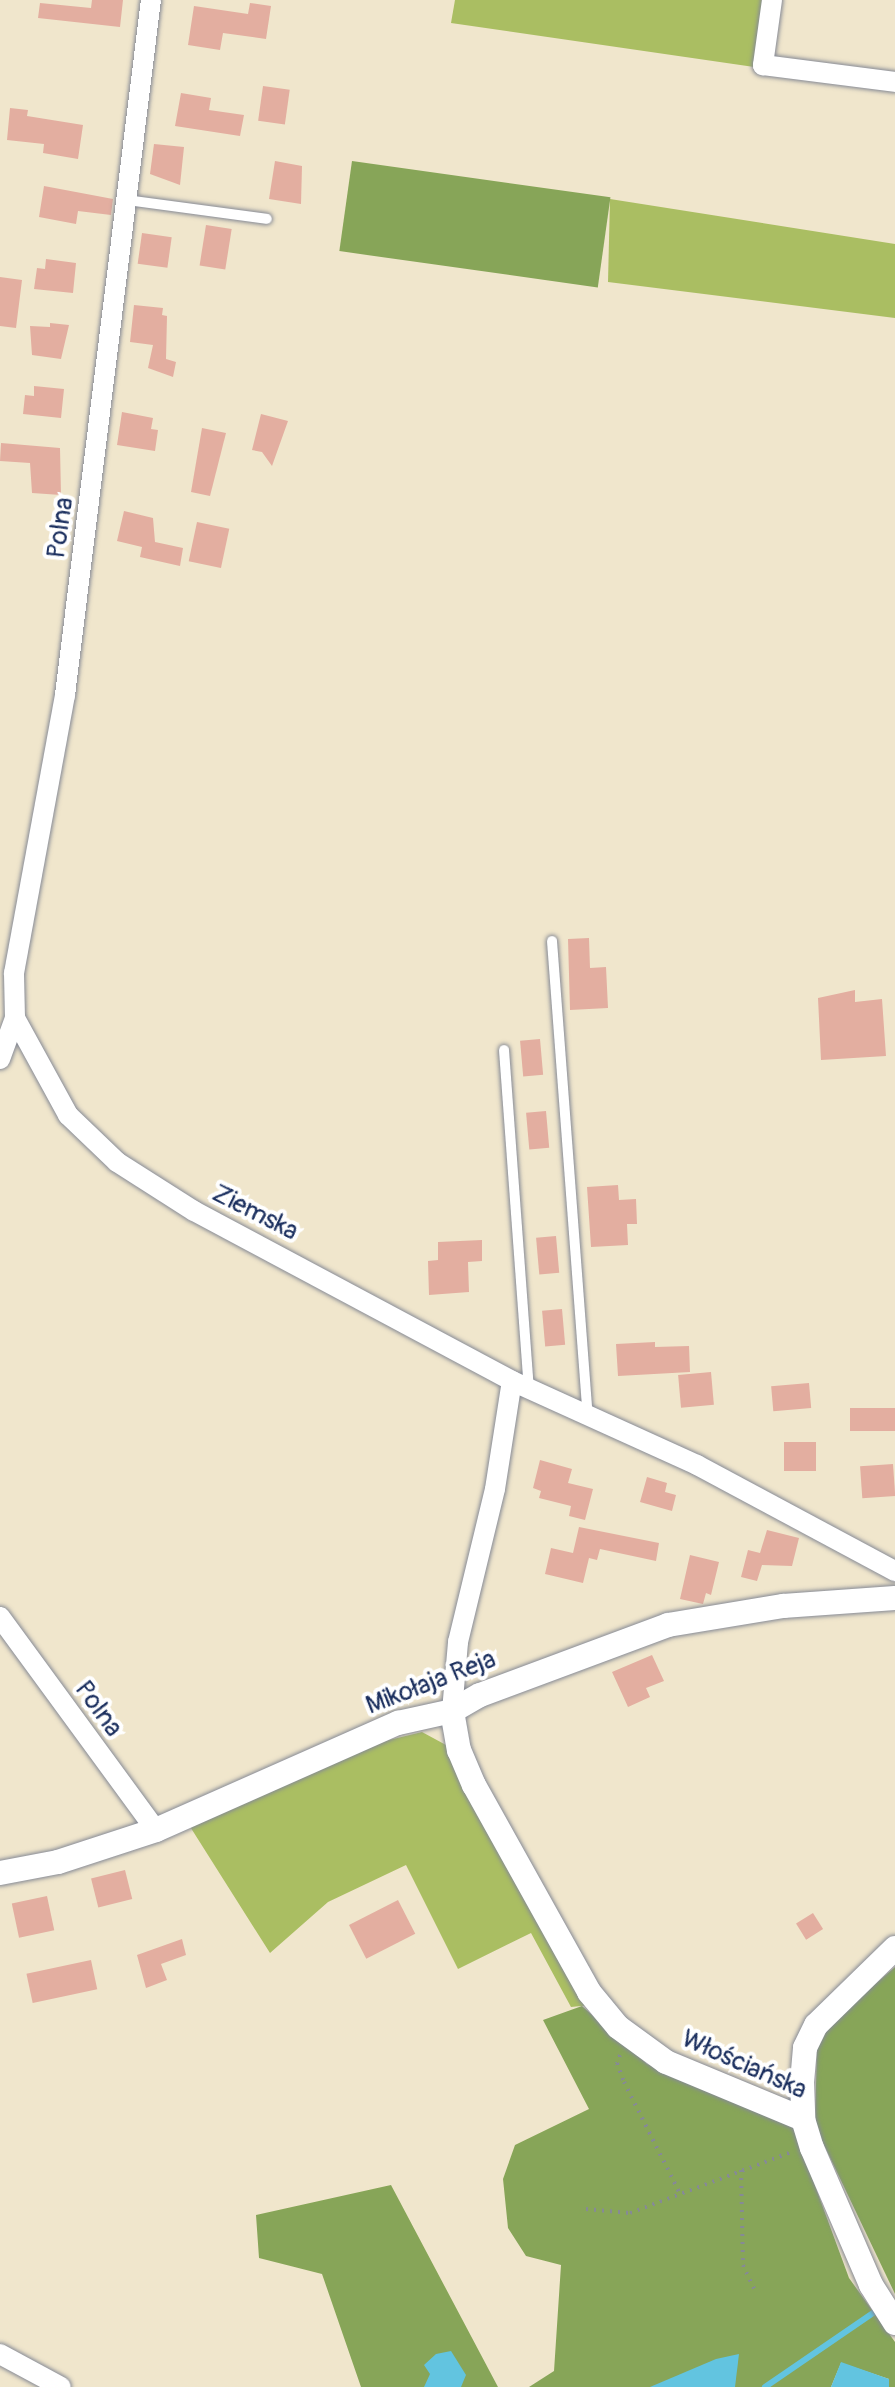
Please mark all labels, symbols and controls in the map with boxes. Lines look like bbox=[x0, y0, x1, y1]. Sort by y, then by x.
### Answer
street label: Polna bbox=[41, 495, 81, 561]
street label: Ziemska bbox=[207, 1178, 303, 1248]
street label: Mikołaja Reja bbox=[362, 1644, 500, 1722]
street label: Polna bbox=[67, 1675, 129, 1743]
street label: Włościańska bbox=[677, 2024, 811, 2106]

